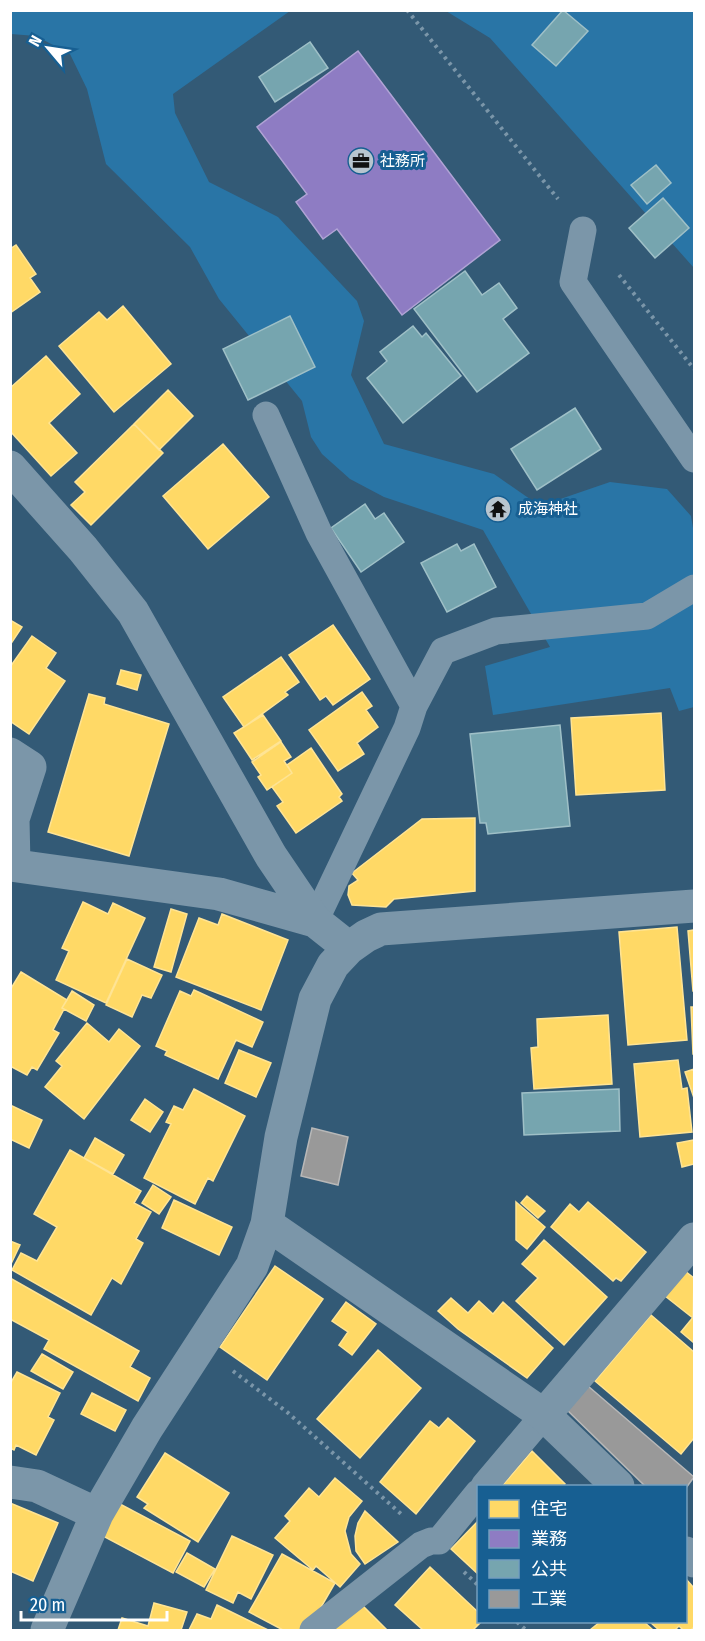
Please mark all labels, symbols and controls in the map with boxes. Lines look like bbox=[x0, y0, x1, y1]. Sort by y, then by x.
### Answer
north arrow bbox=[18, 18, 78, 78]
text: N bbox=[25, 32, 46, 50]
office icon: 社務所 bbox=[346, 146, 376, 176]
place label: 社務所 bbox=[380, 152, 425, 170]
temple icon: 成海神社 bbox=[483, 494, 513, 524]
place label: 成海神社 bbox=[518, 500, 578, 518]
legend bbox=[477, 1485, 687, 1623]
text: 住宅 bbox=[531, 1498, 567, 1520]
text: 業務 bbox=[531, 1528, 567, 1550]
text: 公共 bbox=[531, 1558, 567, 1580]
scale bar bbox=[21, 1584, 166, 1622]
text: 工業 bbox=[531, 1588, 567, 1610]
text: 20 m bbox=[30, 1594, 65, 1616]

